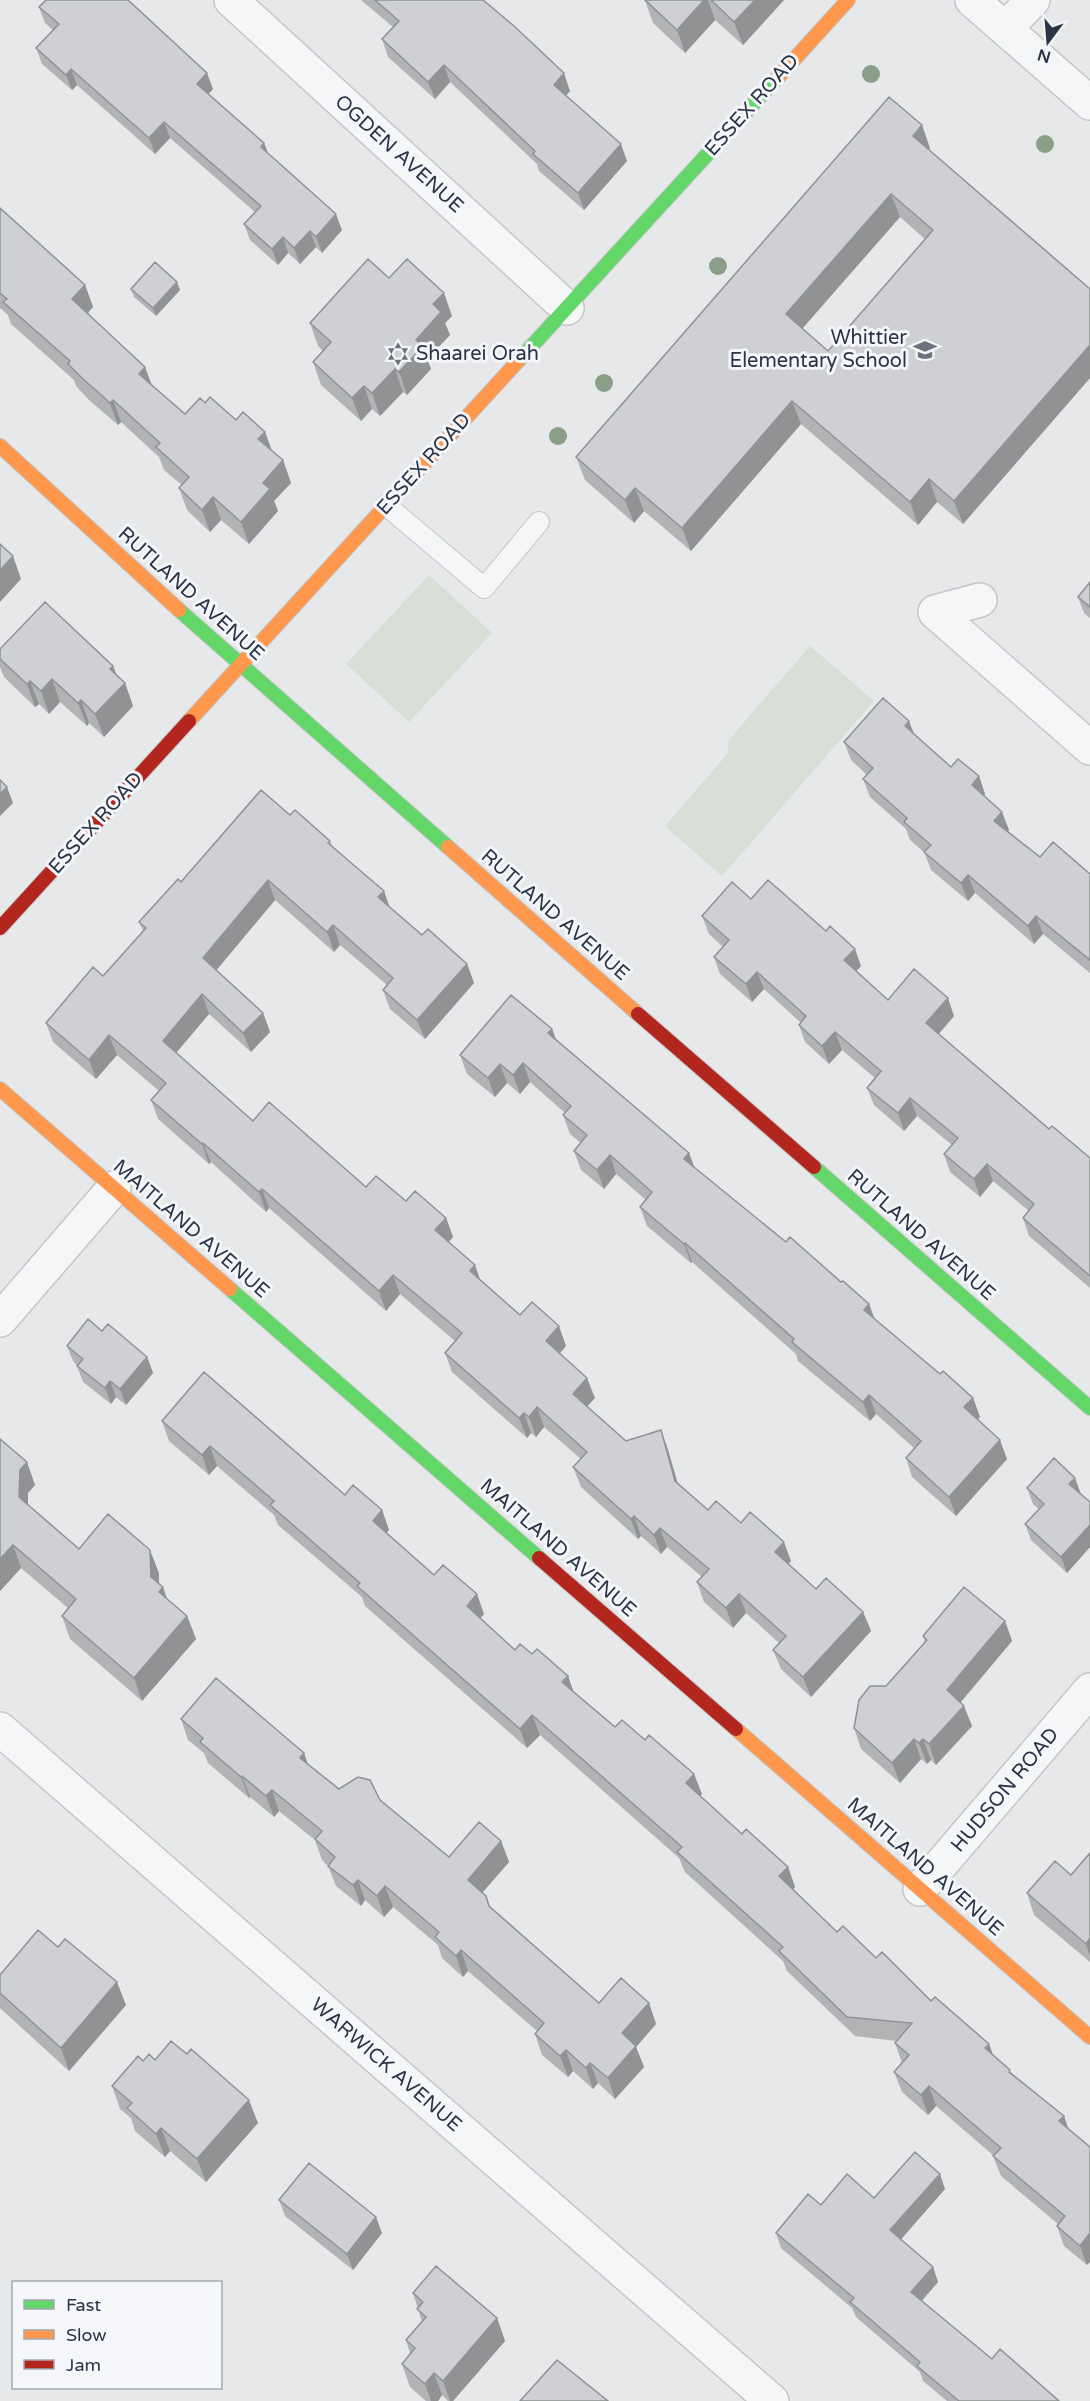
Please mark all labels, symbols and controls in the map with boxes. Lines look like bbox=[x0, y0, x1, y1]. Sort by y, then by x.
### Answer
north arrow bbox=[1018, 12, 1078, 72]
text: N bbox=[1035, 44, 1053, 67]
street label: ESSEX ROAD bbox=[700, 49, 804, 161]
street label: OGDEN AVENUE bbox=[330, 90, 468, 218]
place label: Whittier Elementary School bbox=[729, 326, 907, 373]
school or university icon: Whittier Elementary School bbox=[912, 337, 938, 363]
synagogue icon: Shaarei Orah bbox=[385, 341, 411, 367]
place label: Shaarei Orah bbox=[416, 342, 539, 366]
street label: ESSEX ROAD bbox=[372, 408, 476, 520]
street label: RUTLAND AVENUE bbox=[113, 522, 269, 666]
street label: ESSEX ROAD bbox=[44, 767, 148, 879]
street label: RUTLAND AVENUE bbox=[476, 844, 634, 986]
street label: MAITLAND AVENUE bbox=[108, 1155, 274, 1303]
street label: RUTLAND AVENUE bbox=[842, 1164, 1000, 1306]
street label: MAITLAND AVENUE bbox=[475, 1474, 641, 1622]
street label: HUDSON ROAD bbox=[946, 1723, 1064, 1857]
street label: MAITLAND AVENUE bbox=[842, 1793, 1008, 1941]
street label: WARWICK AVENUE bbox=[305, 1993, 467, 2137]
legend bbox=[12, 2281, 222, 2389]
text: Fast bbox=[66, 2294, 101, 2316]
text: Slow bbox=[66, 2324, 107, 2346]
text: Jam bbox=[66, 2354, 101, 2376]

